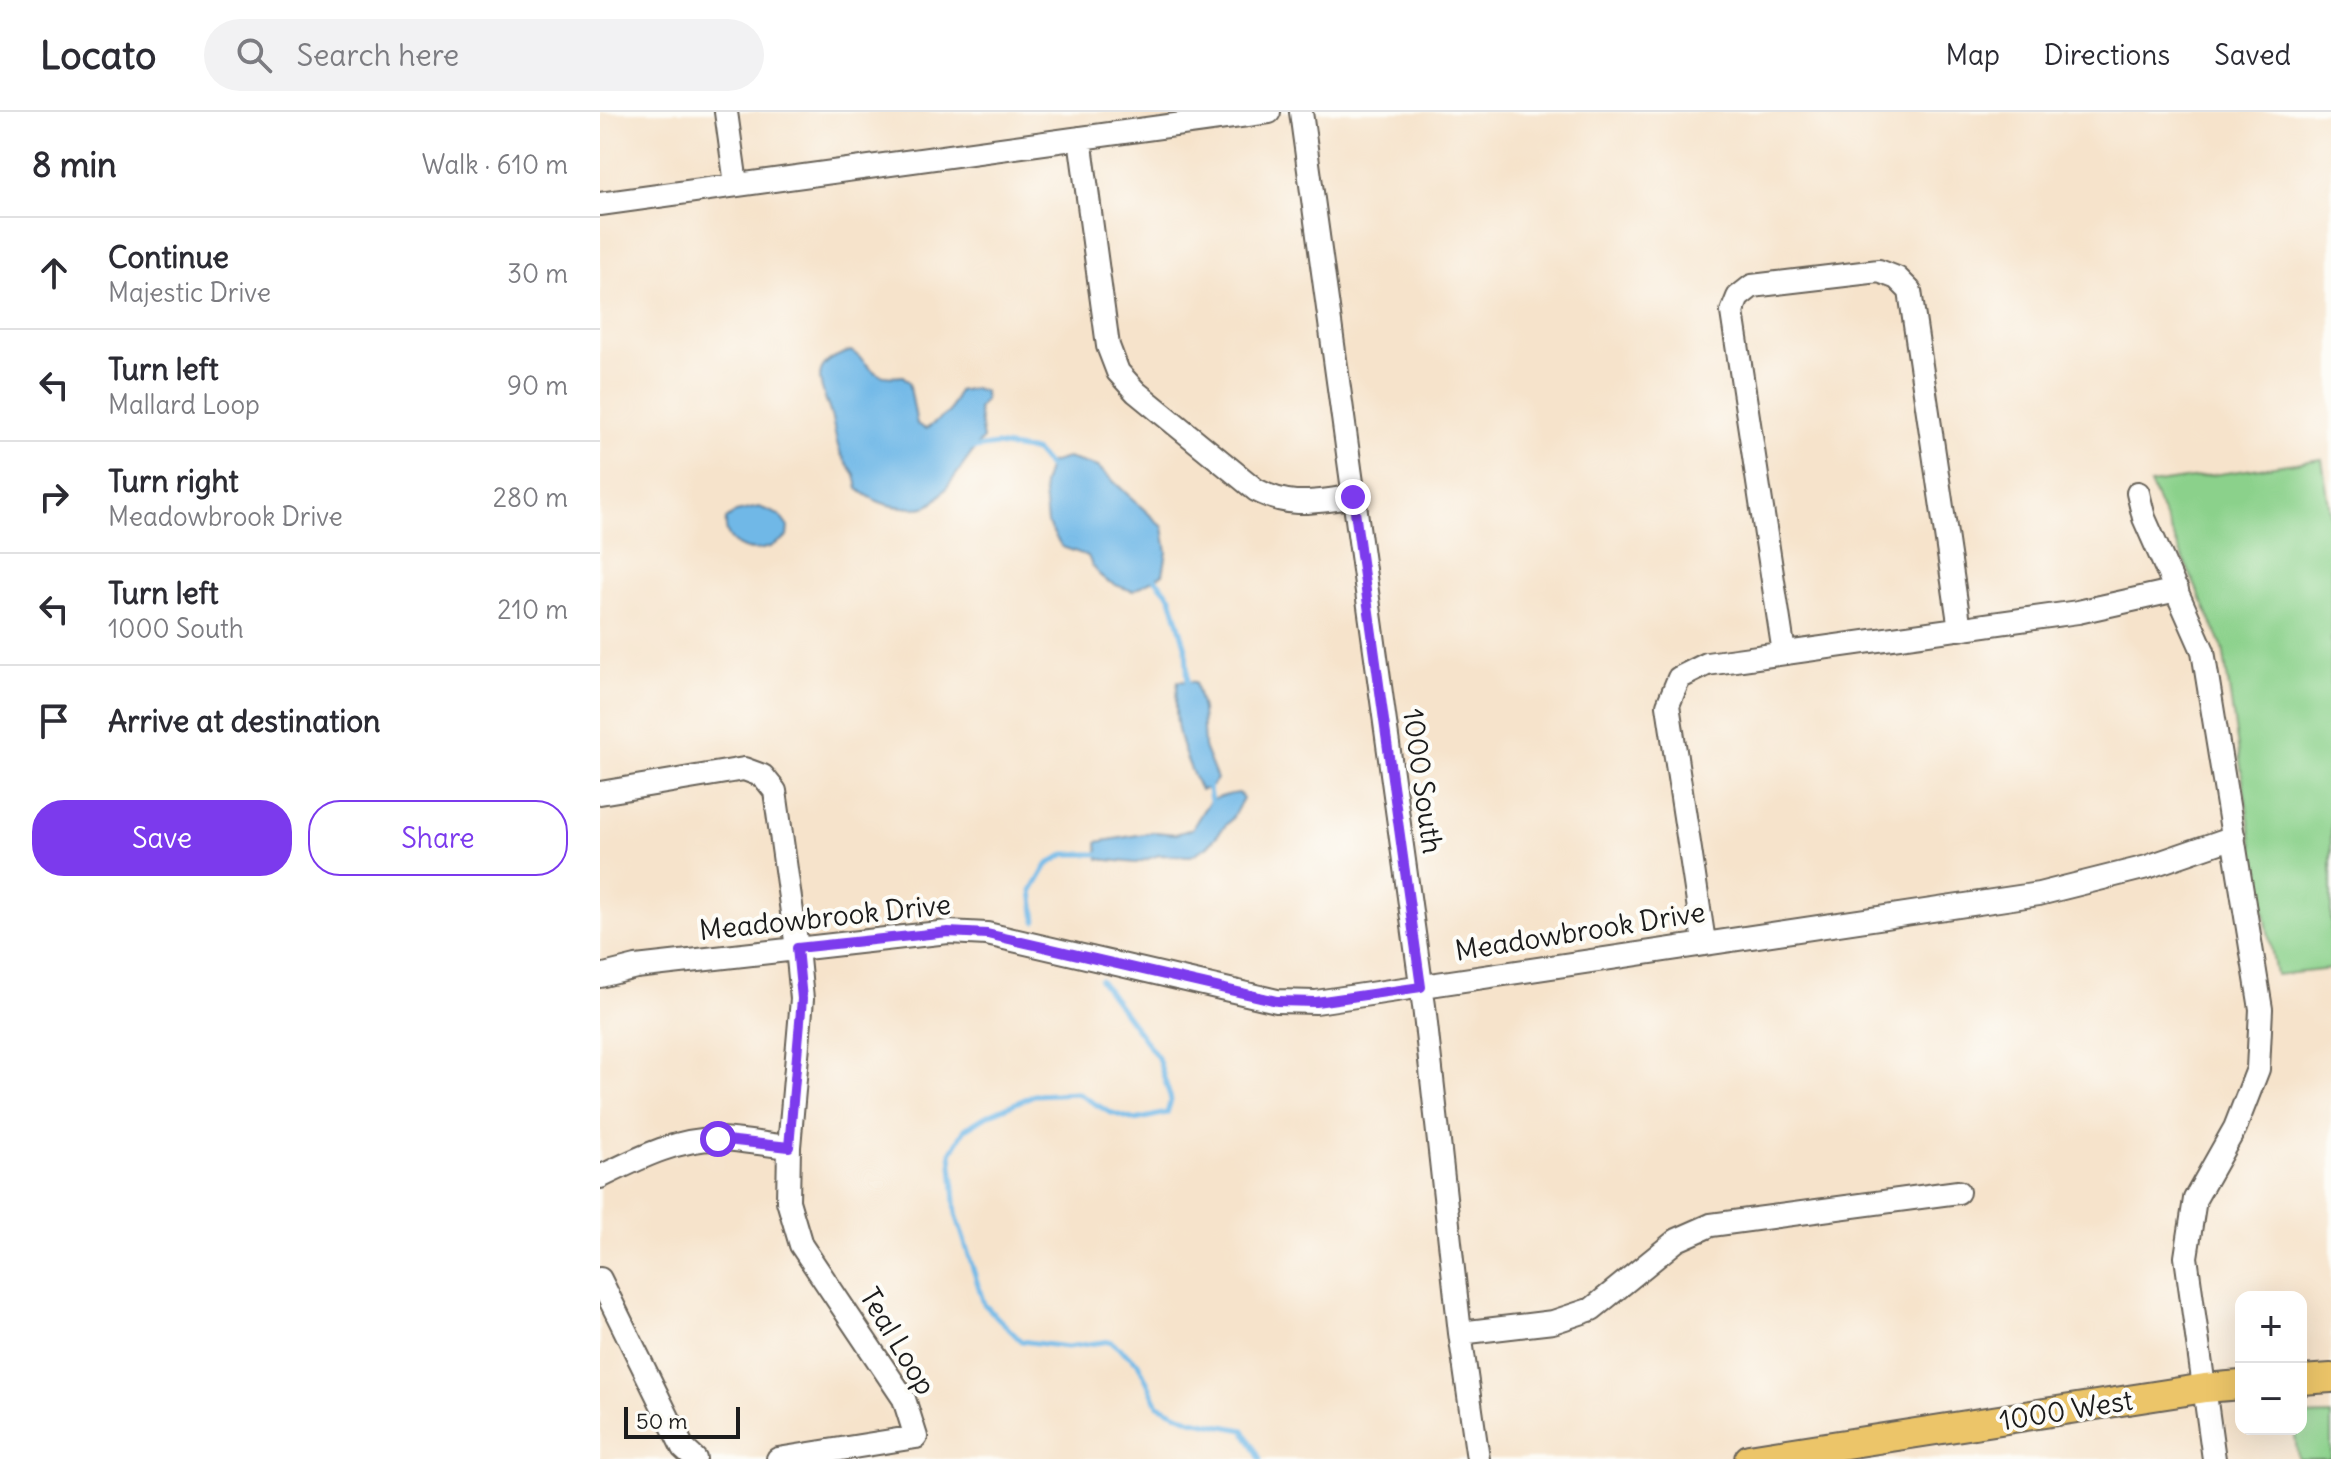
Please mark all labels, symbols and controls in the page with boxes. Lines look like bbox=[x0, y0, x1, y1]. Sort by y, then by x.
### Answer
search box bbox=[204, 19, 764, 91]
text: Locato bbox=[40, 32, 156, 79]
icon: search bbox=[232, 33, 276, 77]
text: Search here bbox=[296, 36, 459, 74]
text: Map bbox=[1945, 37, 2000, 73]
text: Directions bbox=[2044, 37, 2170, 73]
text: Saved bbox=[2214, 37, 2291, 73]
text: 8 min bbox=[32, 143, 117, 186]
text: Walk · 610 m bbox=[422, 148, 568, 181]
text: Continue bbox=[108, 238, 229, 276]
icon: ahead bbox=[32, 251, 76, 295]
text: 30 m bbox=[507, 257, 568, 290]
text: Majestic Drive bbox=[108, 276, 271, 309]
text: Turn left bbox=[108, 350, 219, 388]
icon: left bbox=[32, 363, 76, 407]
text: 90 m bbox=[507, 369, 568, 402]
text: Mallard Loop bbox=[108, 388, 260, 421]
text: Turn right bbox=[108, 462, 239, 500]
icon: right bbox=[32, 475, 76, 519]
route end bbox=[1335, 479, 1371, 515]
text: 280 m bbox=[493, 481, 568, 514]
text: Meadowbrook Drive bbox=[108, 500, 343, 533]
text: Turn left bbox=[108, 574, 219, 612]
icon: left bbox=[32, 587, 76, 631]
text: 210 m bbox=[497, 593, 568, 626]
text: 1000 South bbox=[108, 612, 244, 645]
icon: arrive bbox=[32, 699, 76, 743]
text: Arrive at destination bbox=[108, 702, 380, 740]
street label: 1000 South bbox=[1395, 706, 1451, 856]
button: Save bbox=[32, 800, 292, 876]
button: Share bbox=[308, 800, 568, 876]
street label: Meadowbrook Drive bbox=[697, 886, 953, 948]
street label: Meadowbrook Drive bbox=[1452, 893, 1708, 969]
route start bbox=[700, 1121, 736, 1157]
street label: Teal Loop bbox=[852, 1281, 944, 1401]
map controls bbox=[2235, 1291, 2307, 1435]
button: + bbox=[2235, 1291, 2307, 1363]
button: − bbox=[2235, 1363, 2307, 1435]
street label: 1000 West bbox=[1997, 1382, 2135, 1438]
scale bar bbox=[624, 1403, 740, 1439]
text: 50 m bbox=[636, 1407, 688, 1435]

